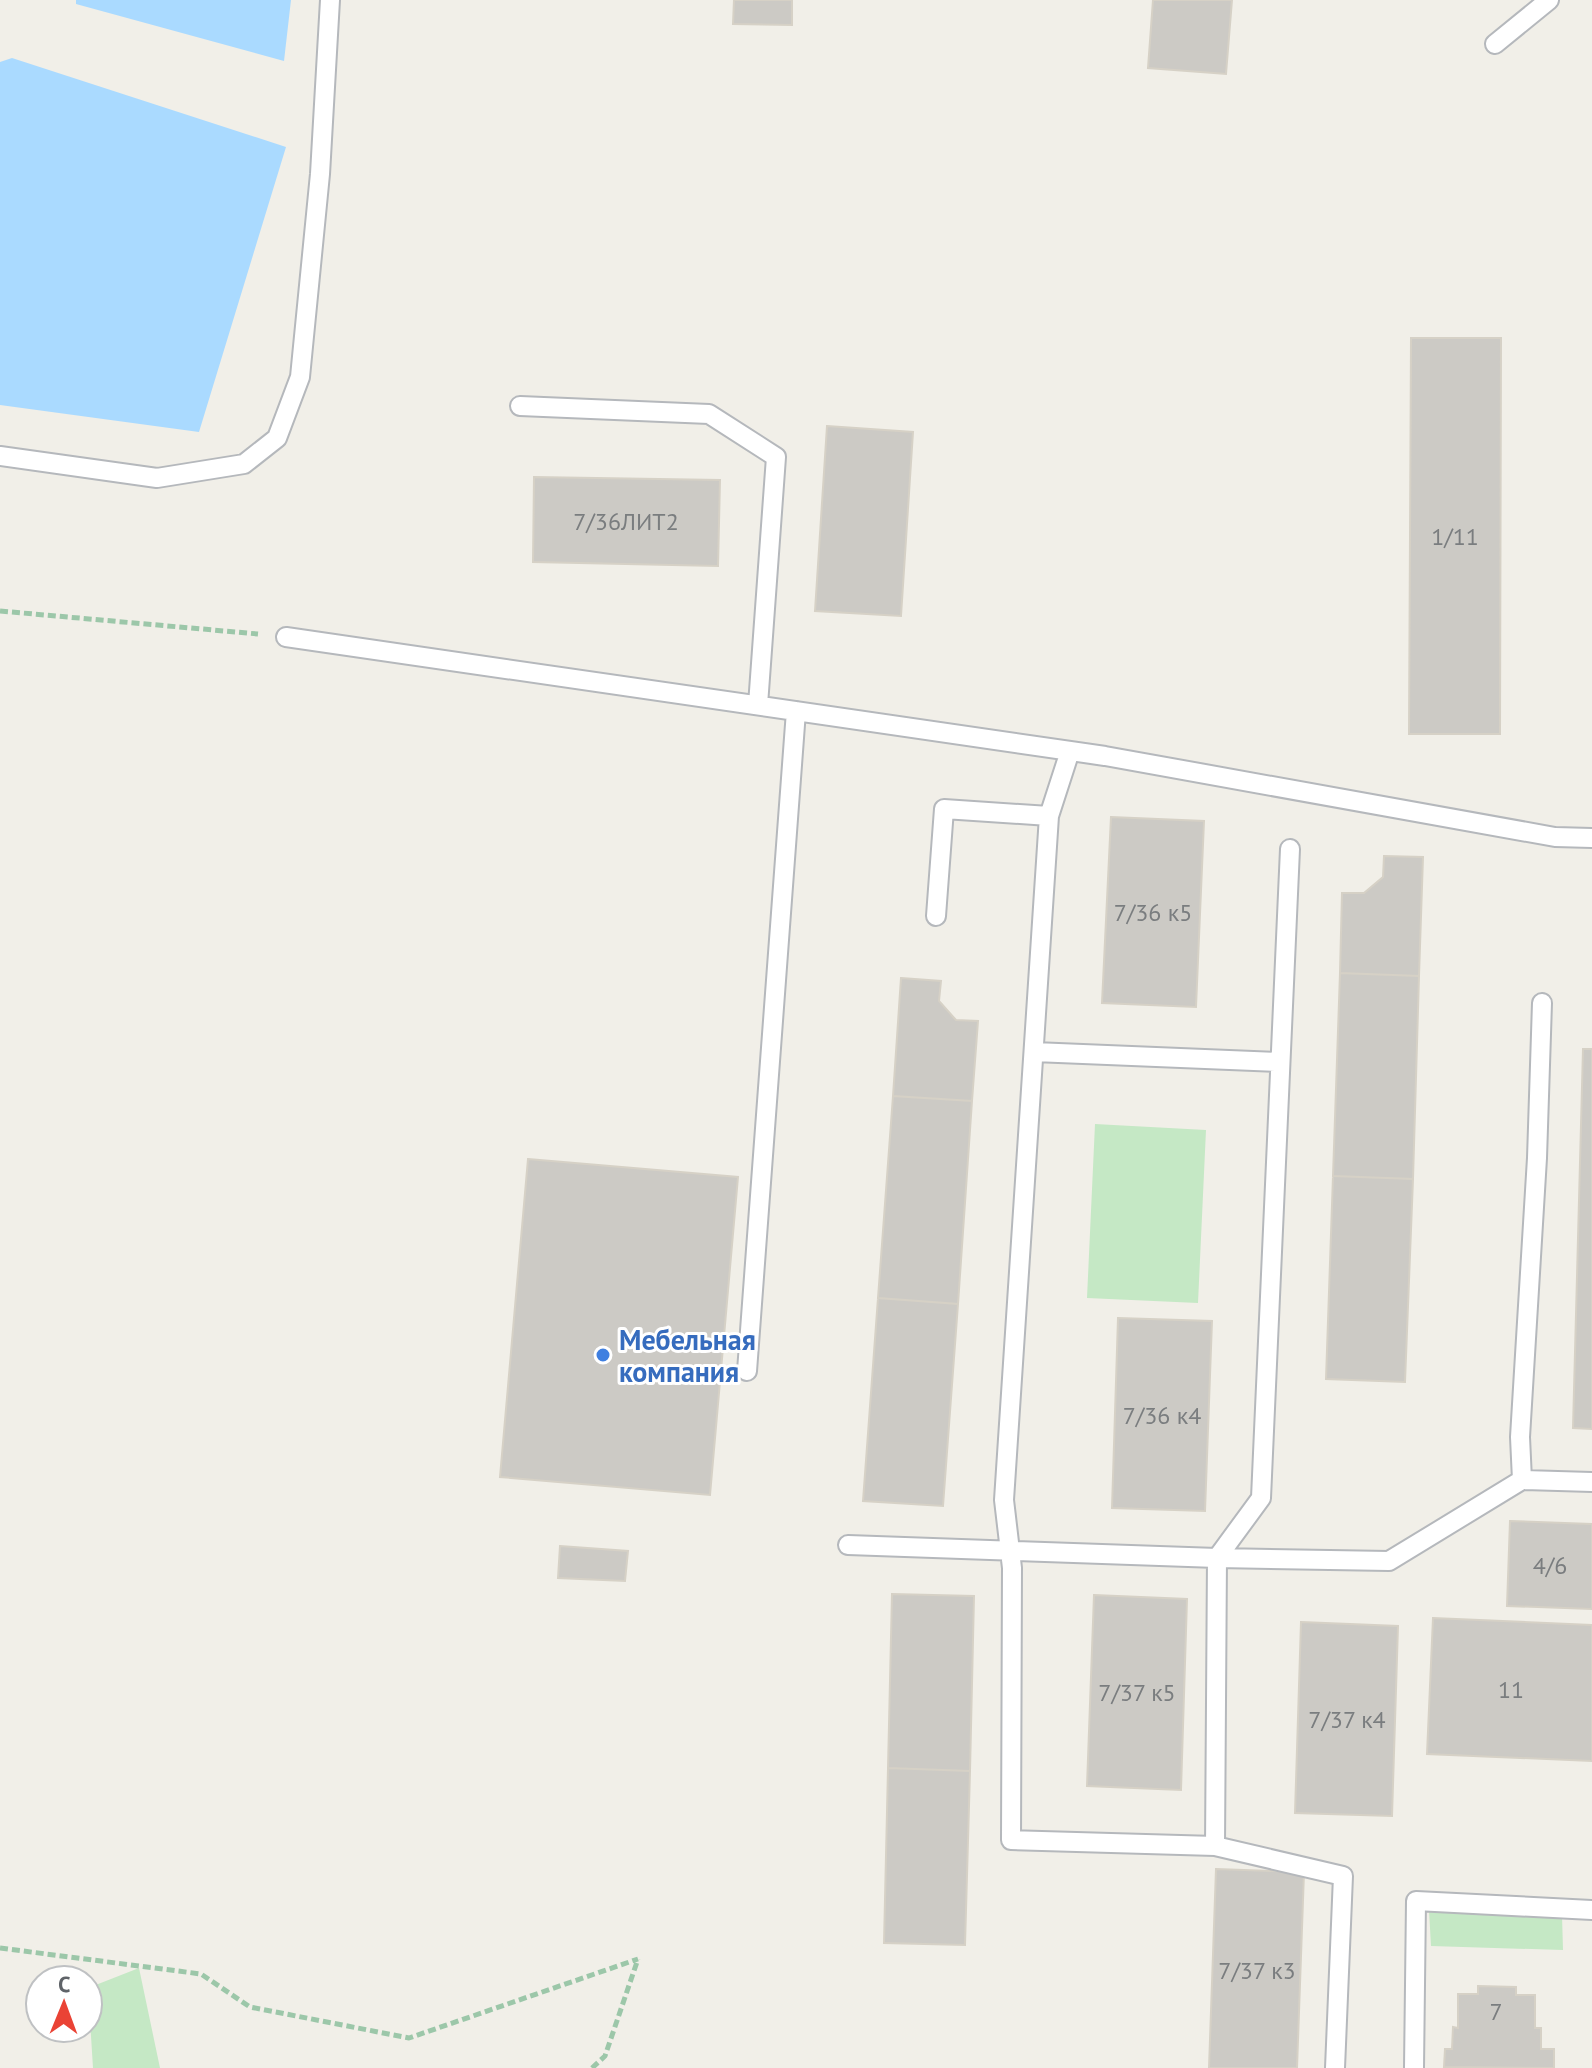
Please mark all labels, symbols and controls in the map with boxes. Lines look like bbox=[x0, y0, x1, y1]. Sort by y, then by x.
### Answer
house number: 7/36ЛИТ2 bbox=[573, 506, 679, 537]
house number: 1/11 bbox=[1431, 521, 1479, 552]
house number: 7/36 к5 bbox=[1114, 897, 1192, 928]
place label: Мебельная компания bbox=[619, 1321, 756, 1390]
marker: Мебельная компания bbox=[594, 1346, 612, 1364]
house number: 7/36 к4 bbox=[1123, 1400, 1201, 1431]
house number: 4/6 bbox=[1533, 1550, 1567, 1581]
house number: 11 bbox=[1498, 1674, 1524, 1705]
house number: 7/37 к5 bbox=[1098, 1677, 1176, 1708]
house number: 7/37 к4 bbox=[1308, 1704, 1386, 1735]
house number: 7/37 к3 bbox=[1218, 1955, 1296, 1986]
north arrow bbox=[24, 1964, 104, 2044]
text: С bbox=[58, 1970, 71, 1998]
house number: 7 bbox=[1489, 1996, 1503, 2027]

